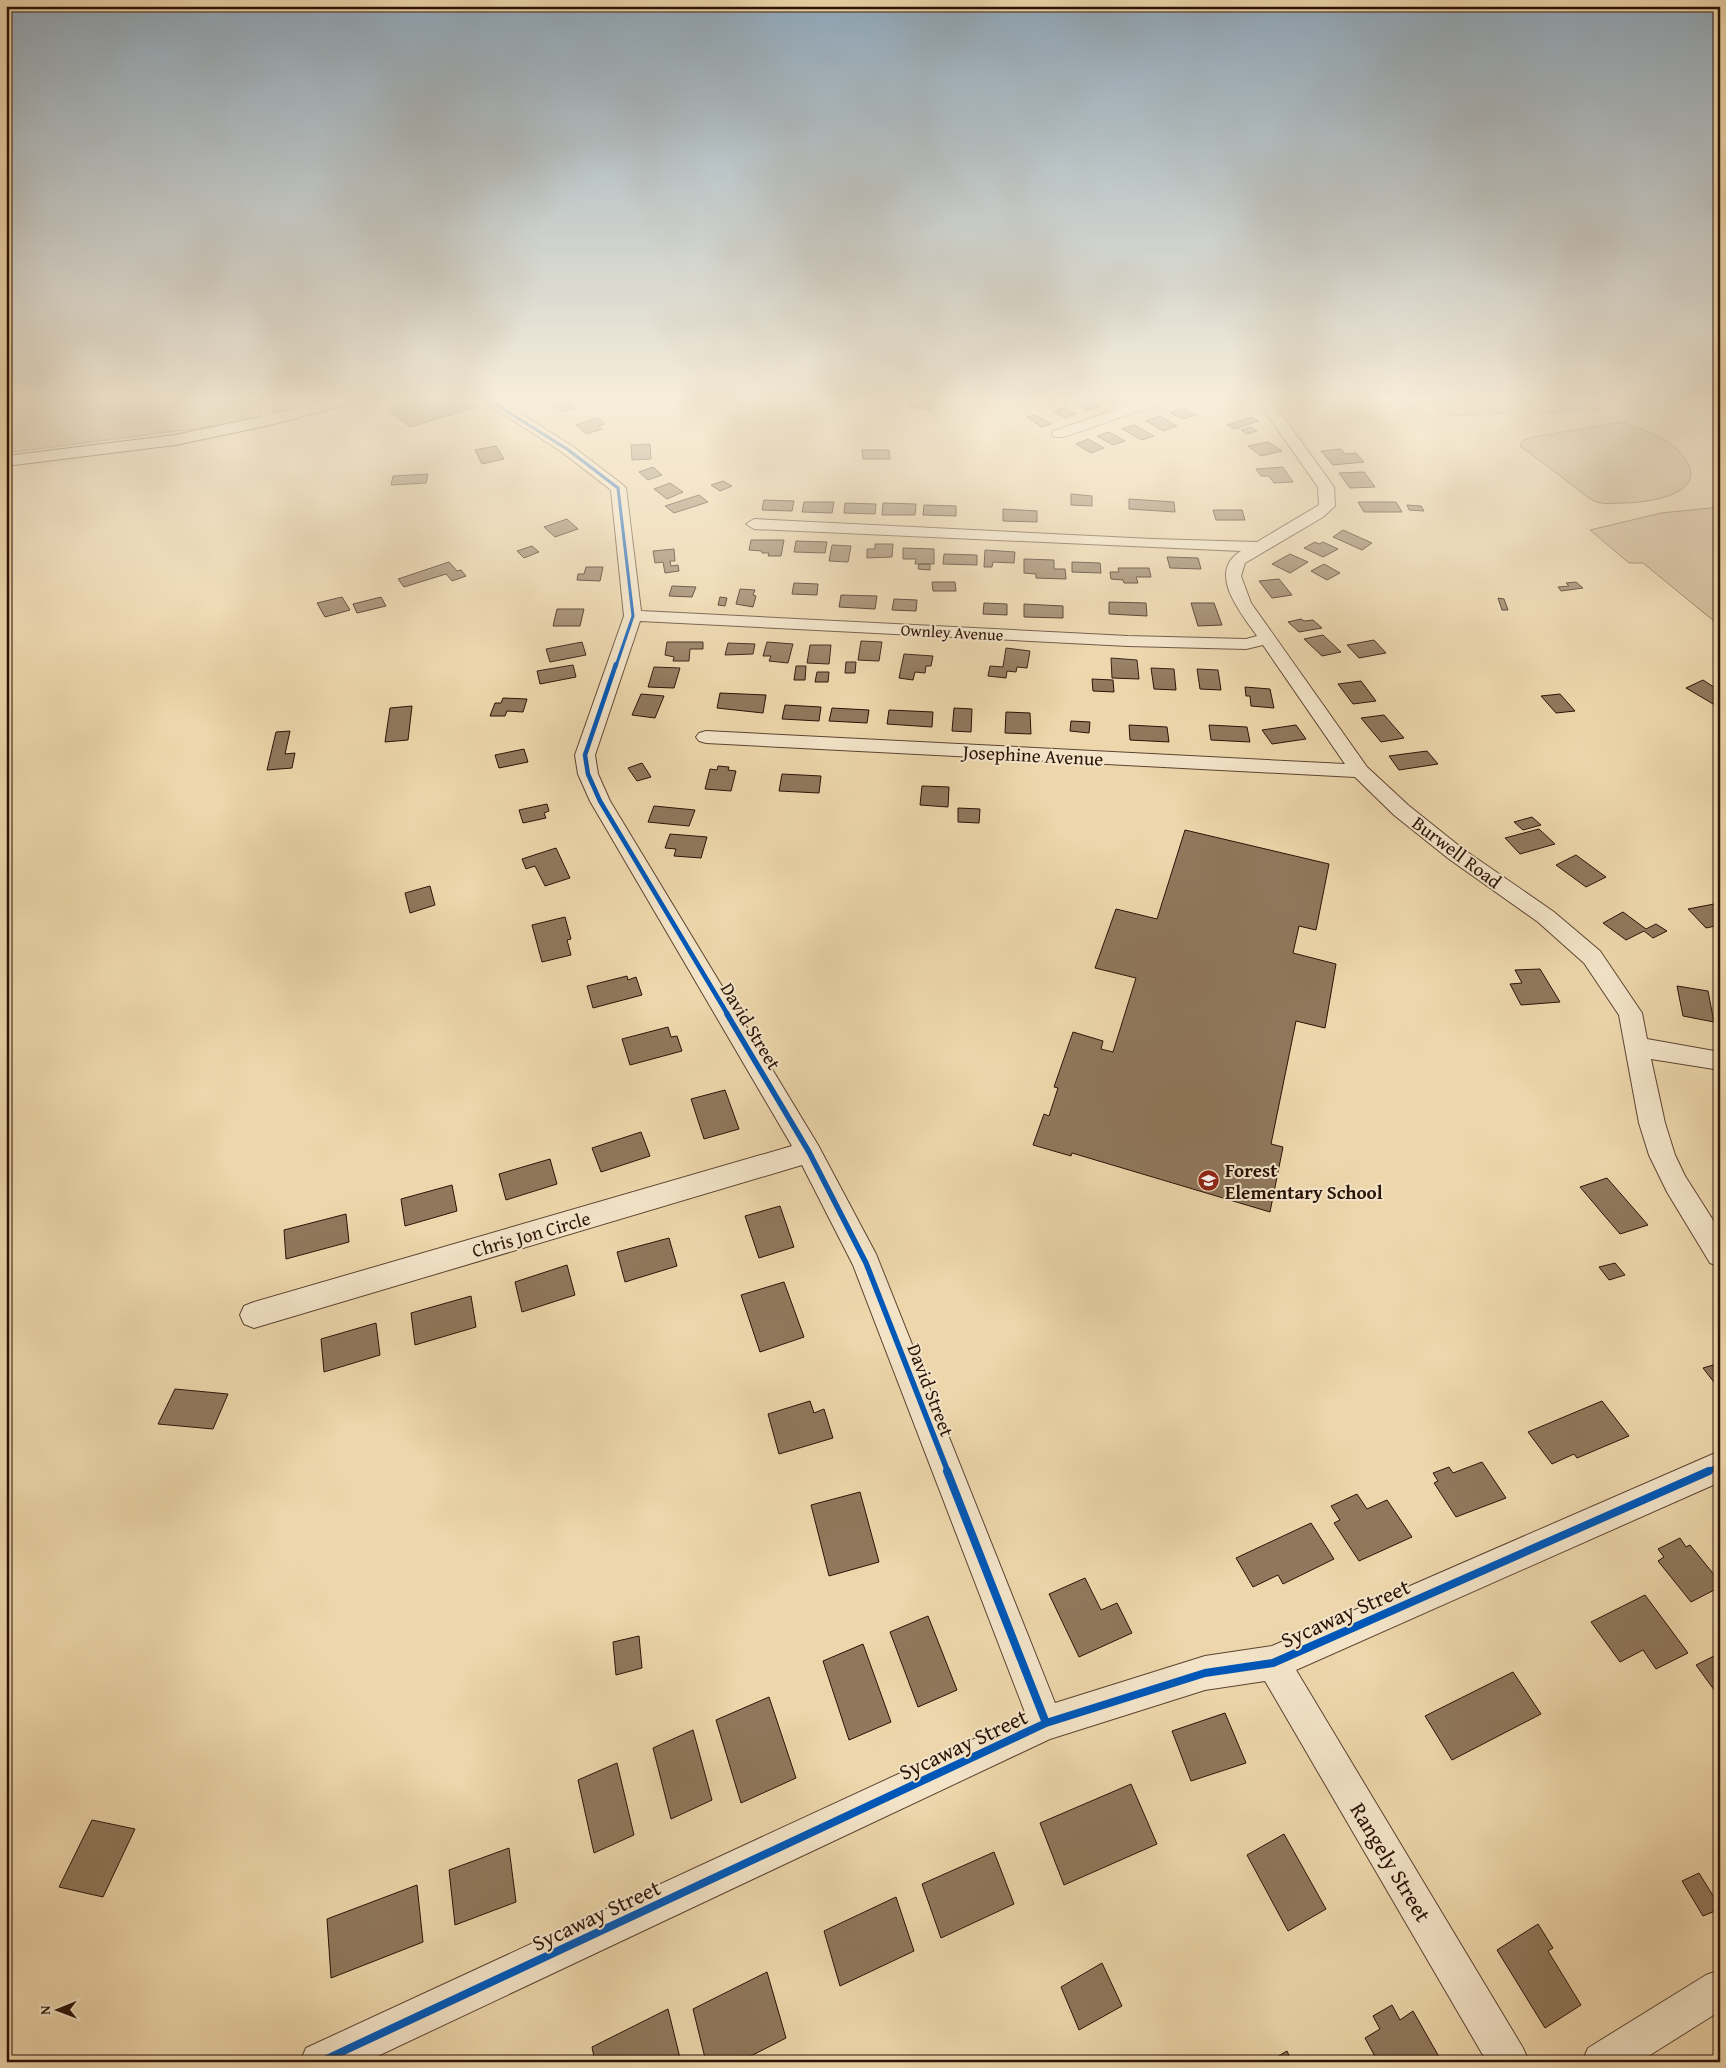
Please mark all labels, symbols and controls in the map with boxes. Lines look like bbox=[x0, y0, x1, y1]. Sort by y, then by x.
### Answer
street label: Ownley Avenue bbox=[900, 617, 1004, 647]
street label: Josephine Avenue bbox=[960, 737, 1104, 773]
street label: Burwell Road bbox=[1406, 809, 1508, 895]
street label: David Street bbox=[714, 977, 788, 1075]
place label: Forest Elementary School bbox=[1225, 1156, 1383, 1206]
school or university icon: Forest Elementary School bbox=[1197, 1169, 1221, 1193]
street label: Chris Jon Circle bbox=[468, 1204, 594, 1264]
street label: David Street bbox=[900, 1340, 962, 1441]
street label: Sycaway Street bbox=[1275, 1570, 1415, 1656]
street label: Sycaway Street bbox=[893, 1700, 1033, 1788]
street label: Rangely Street bbox=[1343, 1796, 1439, 1928]
street label: Sycaway Street bbox=[526, 1871, 666, 1959]
north arrow bbox=[32, 1986, 82, 2036]
text: N bbox=[35, 2005, 55, 2015]

